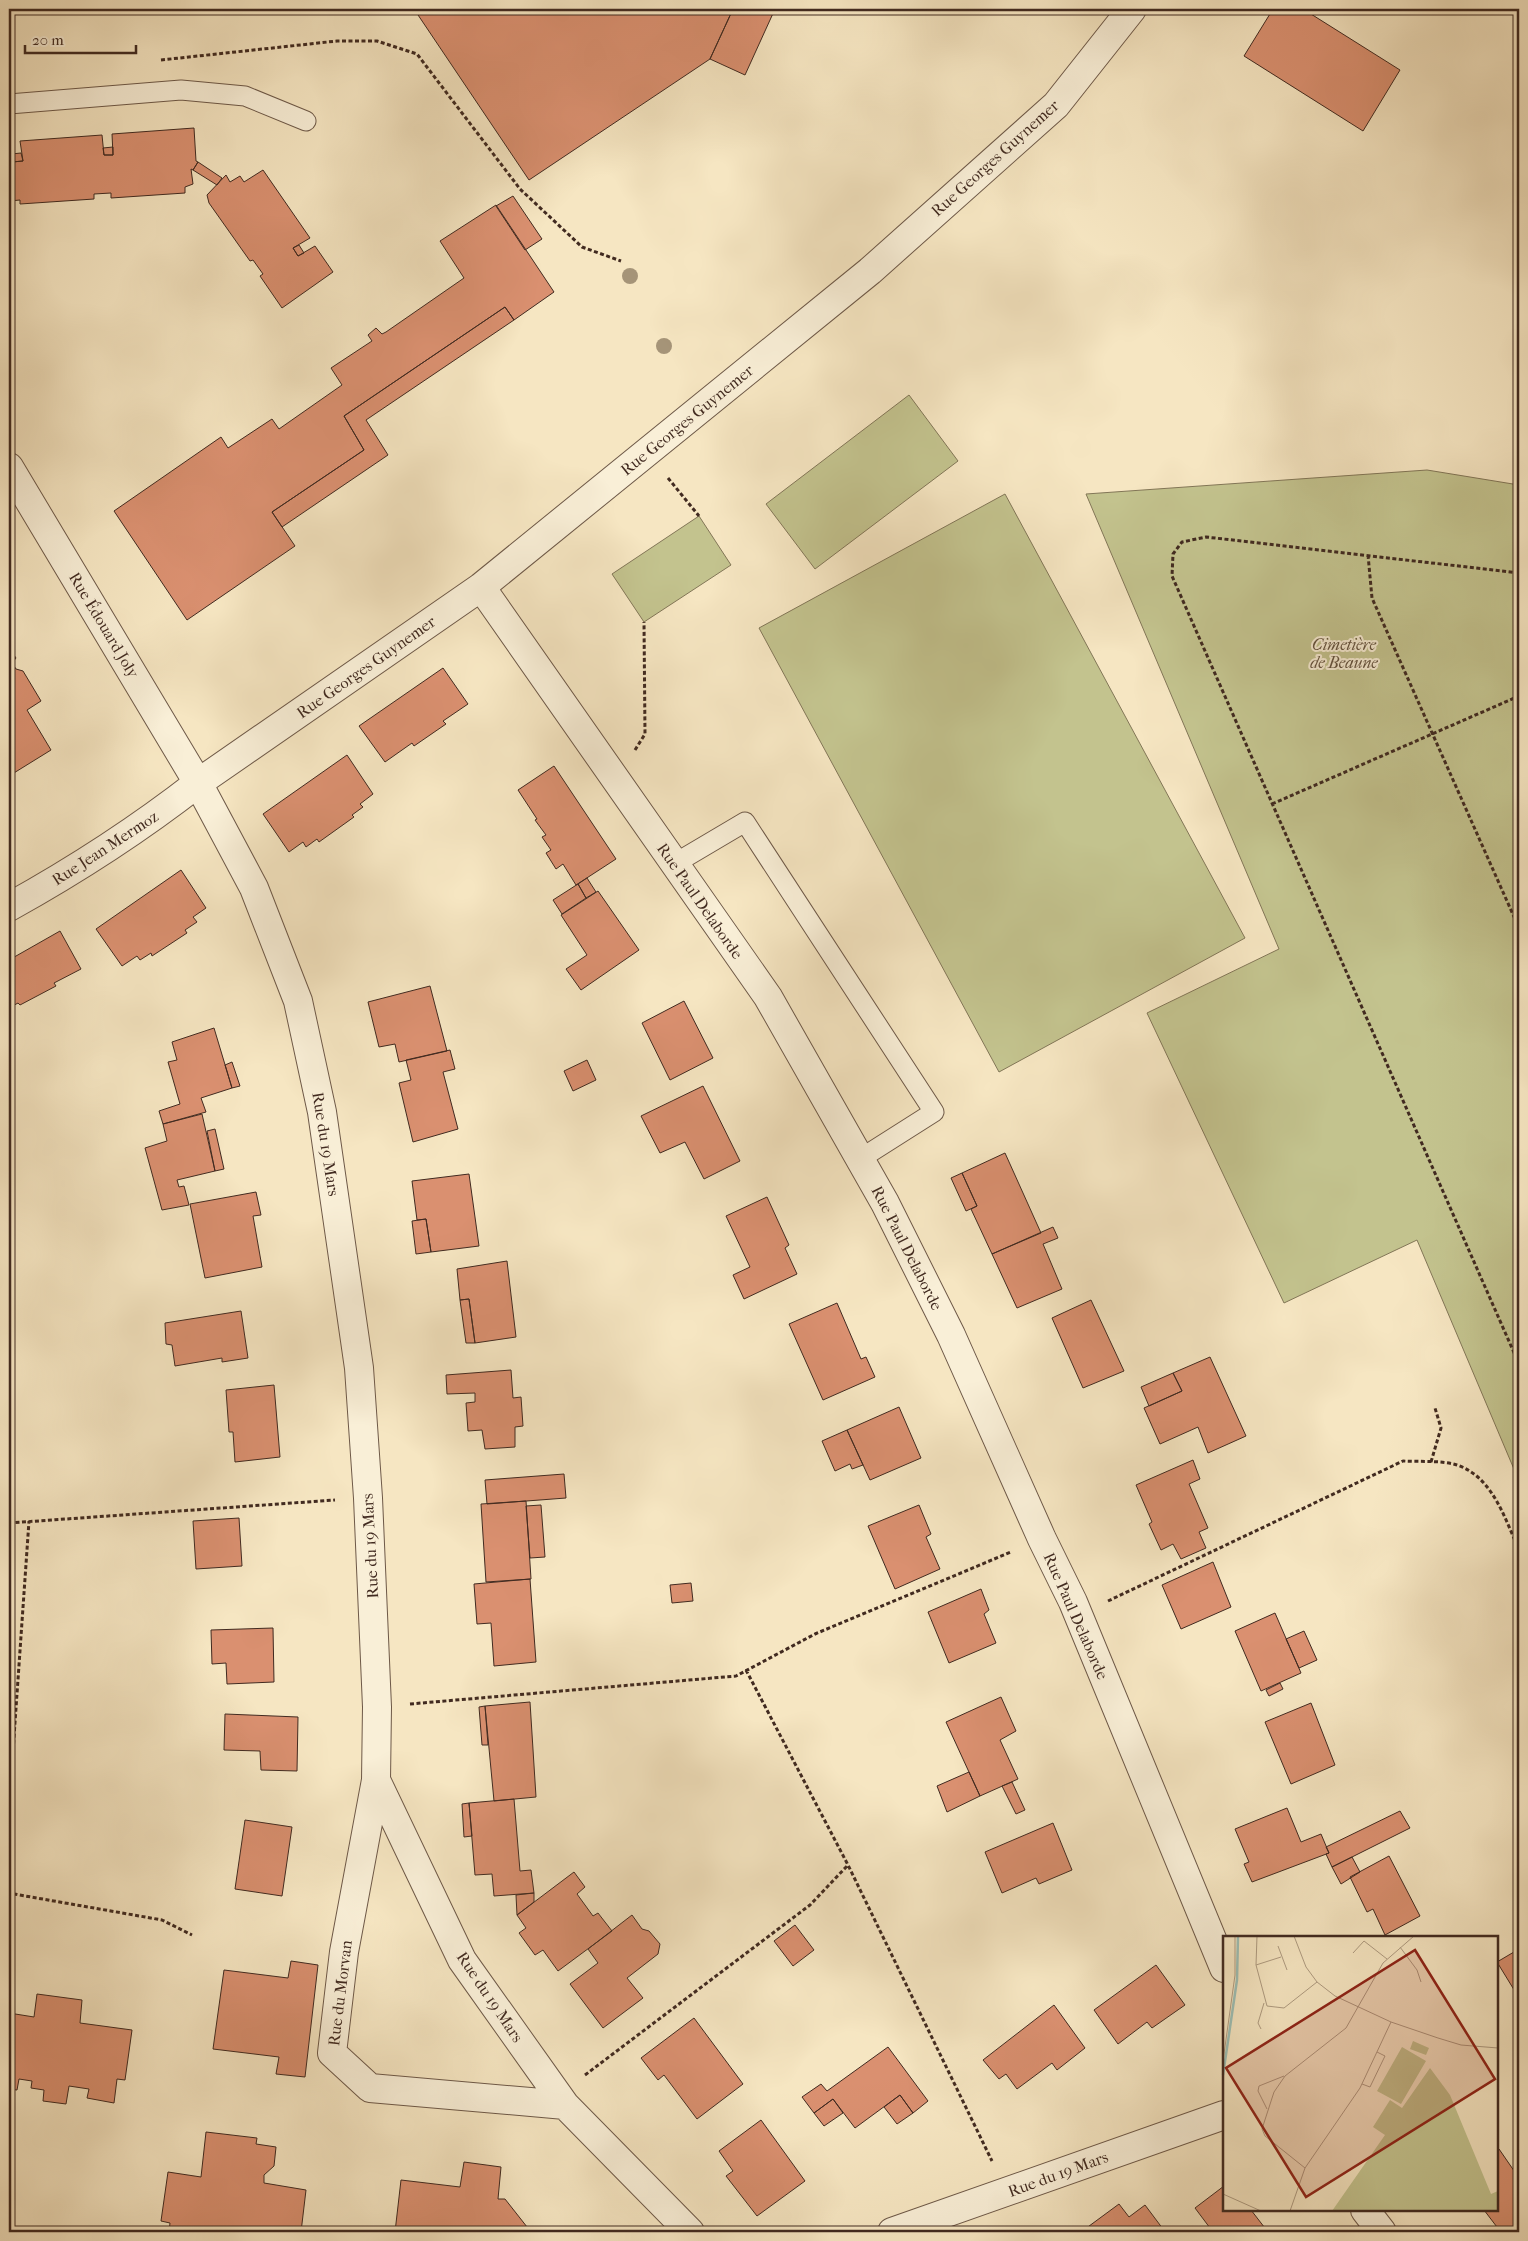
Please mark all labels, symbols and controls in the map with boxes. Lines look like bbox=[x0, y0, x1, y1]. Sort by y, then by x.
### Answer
scale bar bbox=[25, 22, 136, 54]
text: 20 m bbox=[32, 31, 64, 49]
street label: Rue Georges Guynemer bbox=[927, 96, 1063, 220]
street label: Rue Georges Guynemer bbox=[617, 361, 757, 479]
street label: Rue Édouard Joly bbox=[65, 568, 144, 682]
street label: Rue Georges Guynemer bbox=[293, 612, 439, 722]
park label: Cimetière de Beaune bbox=[1310, 635, 1378, 672]
street label: Rue Jean Mermoz bbox=[48, 807, 162, 889]
street label: Rue Paul Delaborde bbox=[653, 839, 747, 963]
street label: Rue du 19 Mars bbox=[308, 1091, 344, 1197]
street label: Rue Paul Delaborde bbox=[867, 1183, 947, 1313]
street label: Rue du 19 Mars bbox=[358, 1493, 382, 1599]
street label: Rue Paul Delaborde bbox=[1039, 1550, 1113, 1682]
inset map bbox=[1223, 1936, 1498, 2211]
street label: Rue du Morvan bbox=[324, 1938, 356, 2047]
street label: Rue du 19 Mars bbox=[453, 1948, 527, 2046]
street label: Rue du 19 Mars bbox=[1005, 2147, 1111, 2201]

